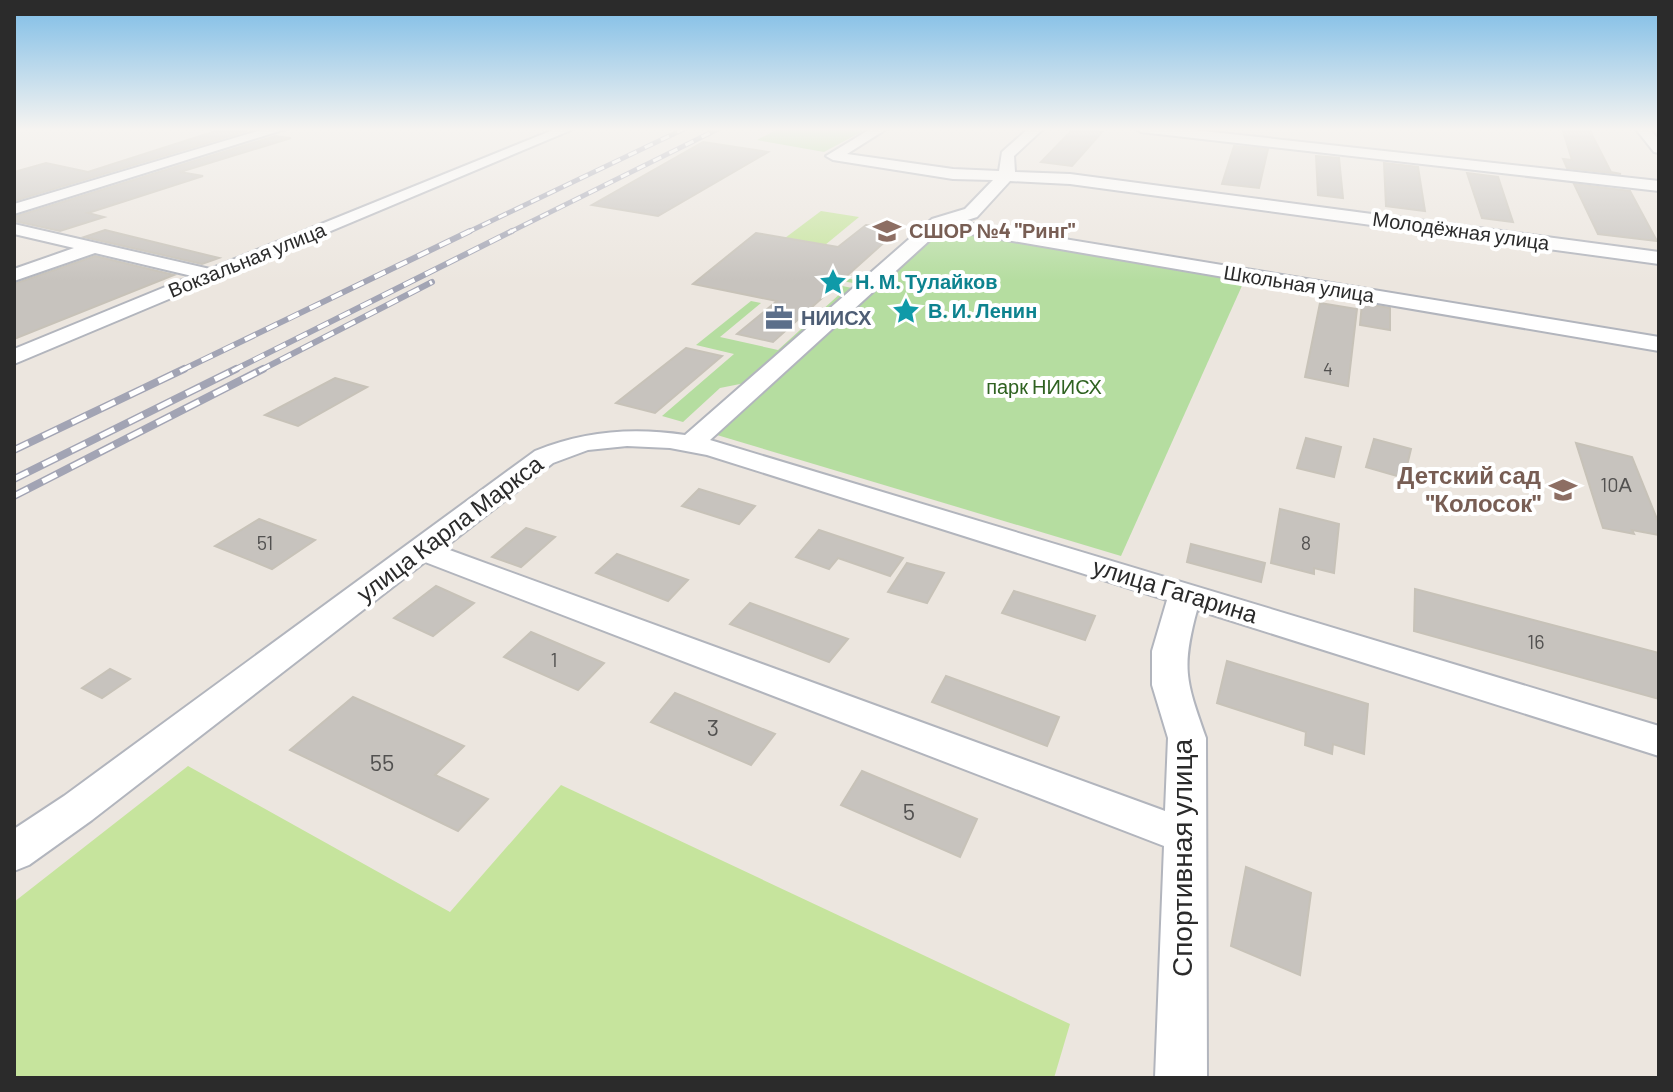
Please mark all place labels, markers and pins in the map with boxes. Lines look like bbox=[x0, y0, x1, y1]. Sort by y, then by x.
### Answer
school or university icon: СШОР №4 "Ринг" bbox=[872, 216, 902, 246]
place label: СШОР №4 "Ринг" bbox=[909, 218, 1075, 242]
place icon: Н. М. Тулайков bbox=[818, 267, 848, 297]
place label: Н. М. Тулайков bbox=[855, 269, 998, 293]
place icon: В. И. Ленин bbox=[891, 296, 921, 326]
place label: В. И. Ленин bbox=[928, 298, 1037, 322]
office icon: НИИСХ bbox=[764, 303, 794, 333]
place label: НИИСХ bbox=[801, 305, 872, 329]
place label: Детский сад "Колосок" bbox=[1397, 460, 1541, 517]
school or university icon: Детский сад "Колосок" bbox=[1548, 475, 1578, 505]

